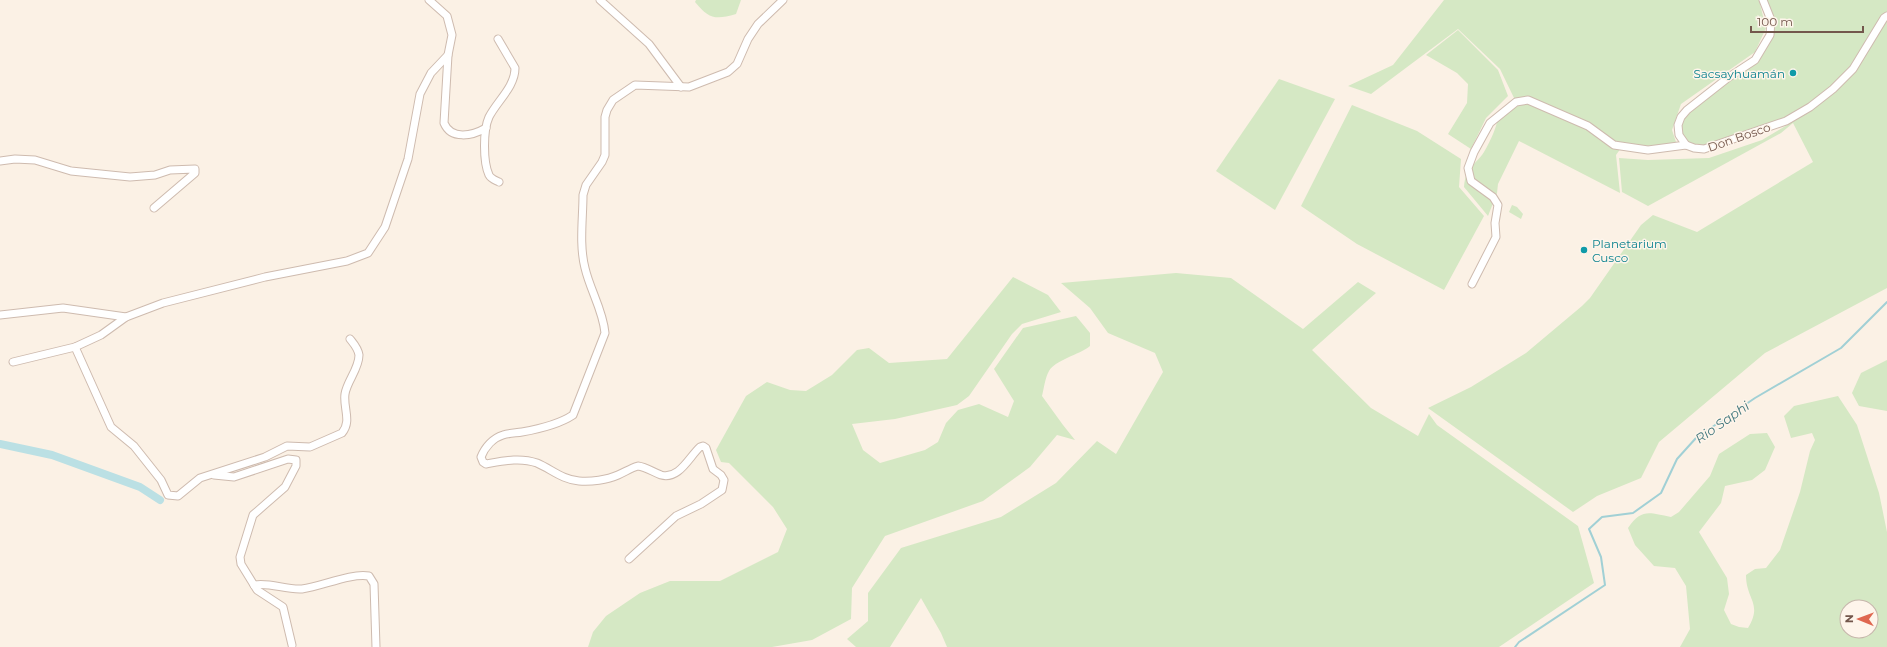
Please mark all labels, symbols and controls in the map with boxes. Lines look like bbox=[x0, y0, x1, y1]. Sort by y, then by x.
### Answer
scale bar bbox=[1751, 8, 1863, 34]
text: 100 m bbox=[1757, 14, 1793, 29]
place label: Sacsayhuamán bbox=[1693, 66, 1785, 81]
marker: Sacsayhuamán bbox=[1788, 68, 1798, 78]
street label: Don Bosco bbox=[1706, 119, 1772, 155]
place label: Planetarium Cusco bbox=[1592, 236, 1667, 265]
marker: Planetarium Cusco bbox=[1579, 245, 1589, 255]
water label: Rio Saphi bbox=[1692, 397, 1753, 446]
north arrow bbox=[1839, 599, 1879, 639]
text: N bbox=[1842, 614, 1856, 623]

